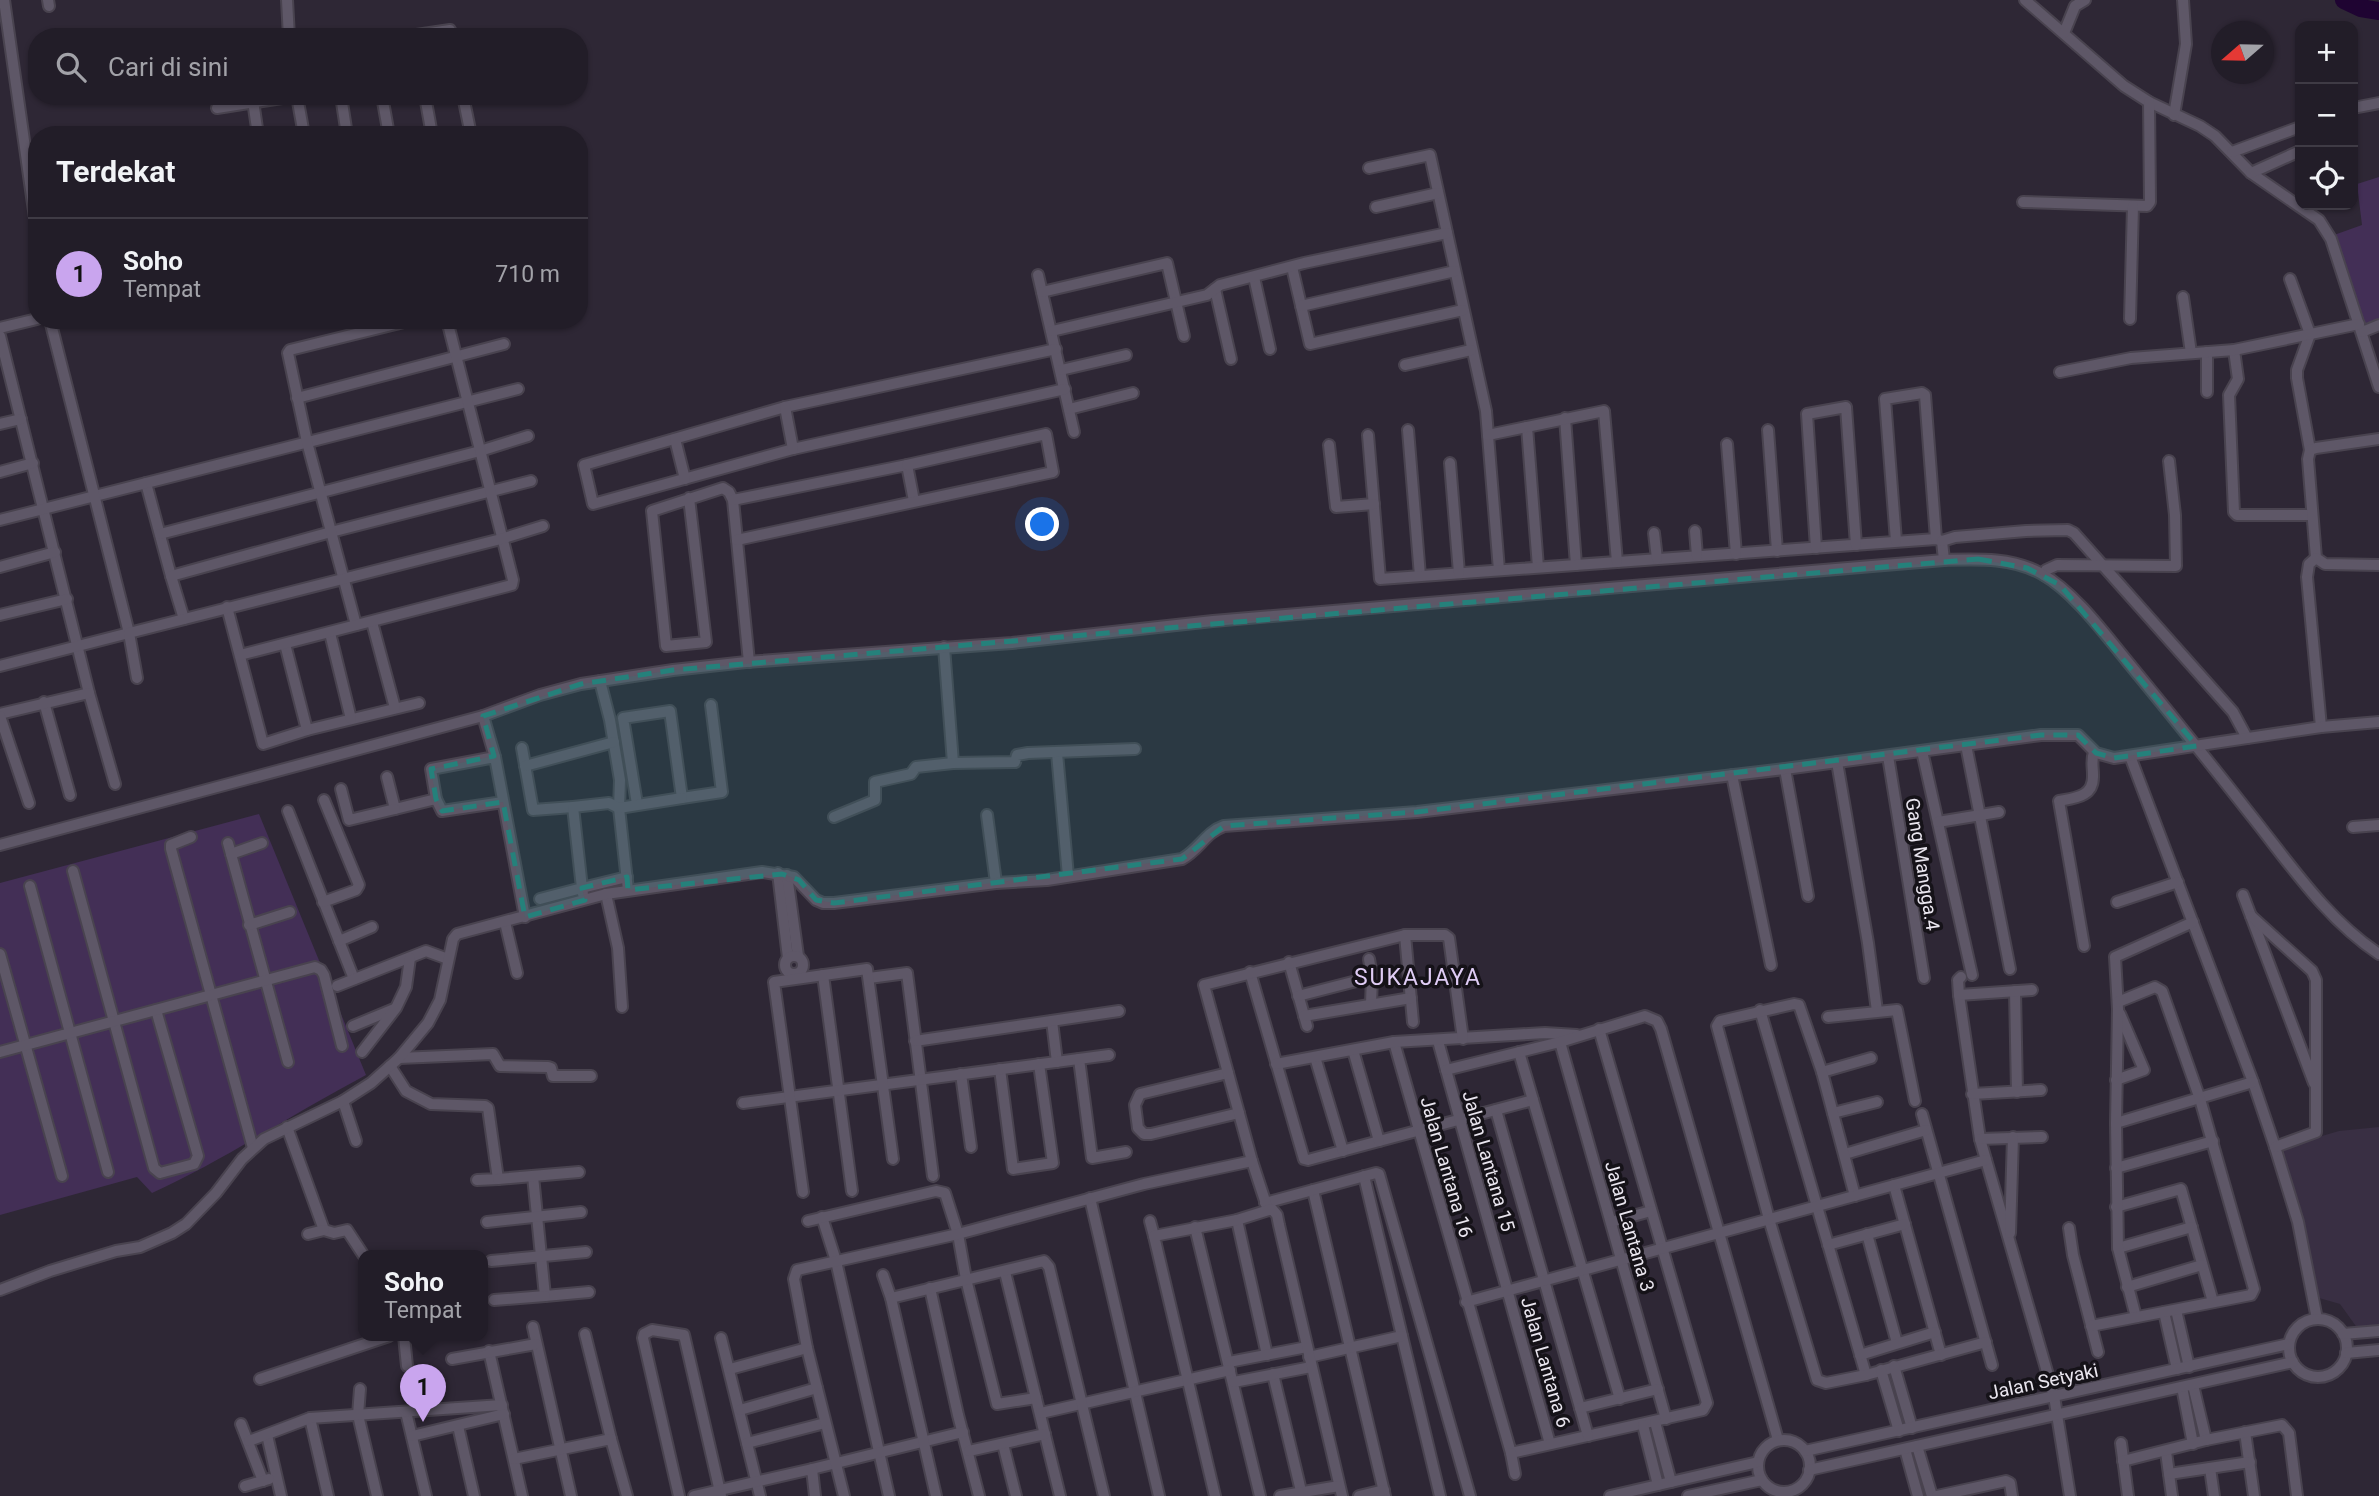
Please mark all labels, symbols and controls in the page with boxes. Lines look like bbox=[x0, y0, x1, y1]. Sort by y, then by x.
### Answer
north arrow bbox=[2211, 21, 2274, 84]
map controls bbox=[2295, 21, 2358, 210]
button: + bbox=[2295, 21, 2358, 84]
search box bbox=[28, 28, 588, 105]
icon: search bbox=[52, 48, 90, 86]
text: Cari di sini bbox=[108, 52, 229, 82]
button: − bbox=[2295, 84, 2358, 147]
button: locate bbox=[2295, 147, 2358, 210]
text: Terdekat bbox=[56, 154, 175, 189]
text: Soho bbox=[123, 246, 183, 276]
text: 1 bbox=[72, 261, 86, 288]
text: 710 m bbox=[495, 261, 560, 288]
text: Tempat bbox=[123, 276, 201, 303]
your location bbox=[1025, 507, 1059, 541]
street label: Gang Mangga.4 bbox=[1901, 796, 1944, 932]
district label: SUKAJAYA bbox=[1354, 964, 1482, 991]
street label: Jalan Lantana 15 bbox=[1457, 1088, 1520, 1234]
street label: Jalan Lantana 16 bbox=[1415, 1094, 1478, 1240]
street label: Jalan Lantana 3 bbox=[1600, 1158, 1659, 1294]
popup bbox=[358, 1250, 488, 1341]
text: Soho bbox=[384, 1267, 444, 1297]
street label: Jalan Lantana 6 bbox=[1516, 1294, 1575, 1430]
text: Tempat bbox=[384, 1297, 462, 1324]
street label: Jalan Setyaki bbox=[1986, 1359, 2100, 1404]
pin: 1 bbox=[400, 1364, 446, 1422]

